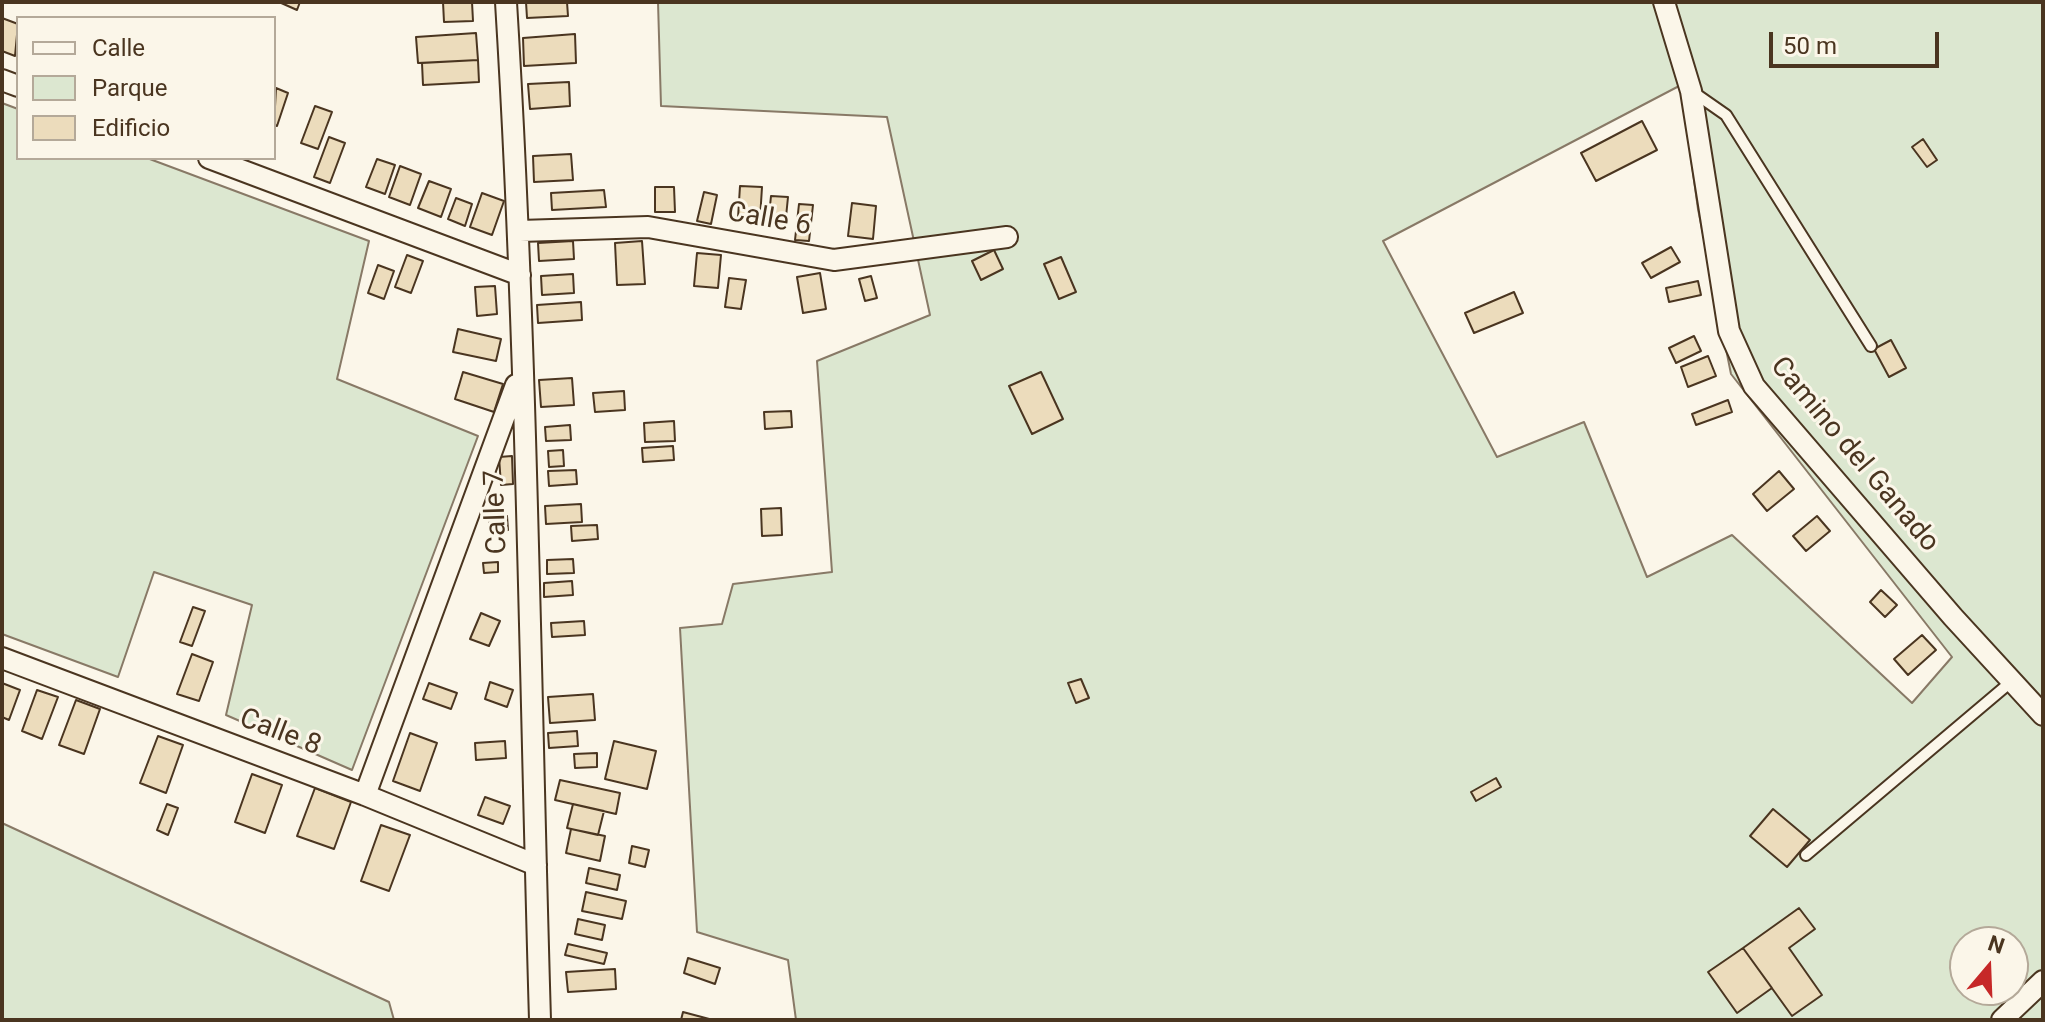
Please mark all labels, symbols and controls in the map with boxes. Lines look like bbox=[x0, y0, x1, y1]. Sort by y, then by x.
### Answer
legend bbox=[16, 16, 276, 160]
scale bar bbox=[1773, 16, 1943, 66]
text: 50 m bbox=[1783, 32, 1837, 60]
text: Calle bbox=[92, 34, 145, 62]
text: Parque bbox=[92, 74, 168, 102]
text: Edificio bbox=[92, 114, 170, 142]
street label: Calle 6 bbox=[724, 196, 814, 244]
street label: Camino del Ganado bbox=[1763, 351, 1945, 559]
street label: Calle 7 bbox=[479, 469, 515, 555]
street label: Calle 8 bbox=[234, 702, 326, 764]
north arrow bbox=[1949, 926, 2029, 1006]
text: N bbox=[1985, 930, 2008, 959]

